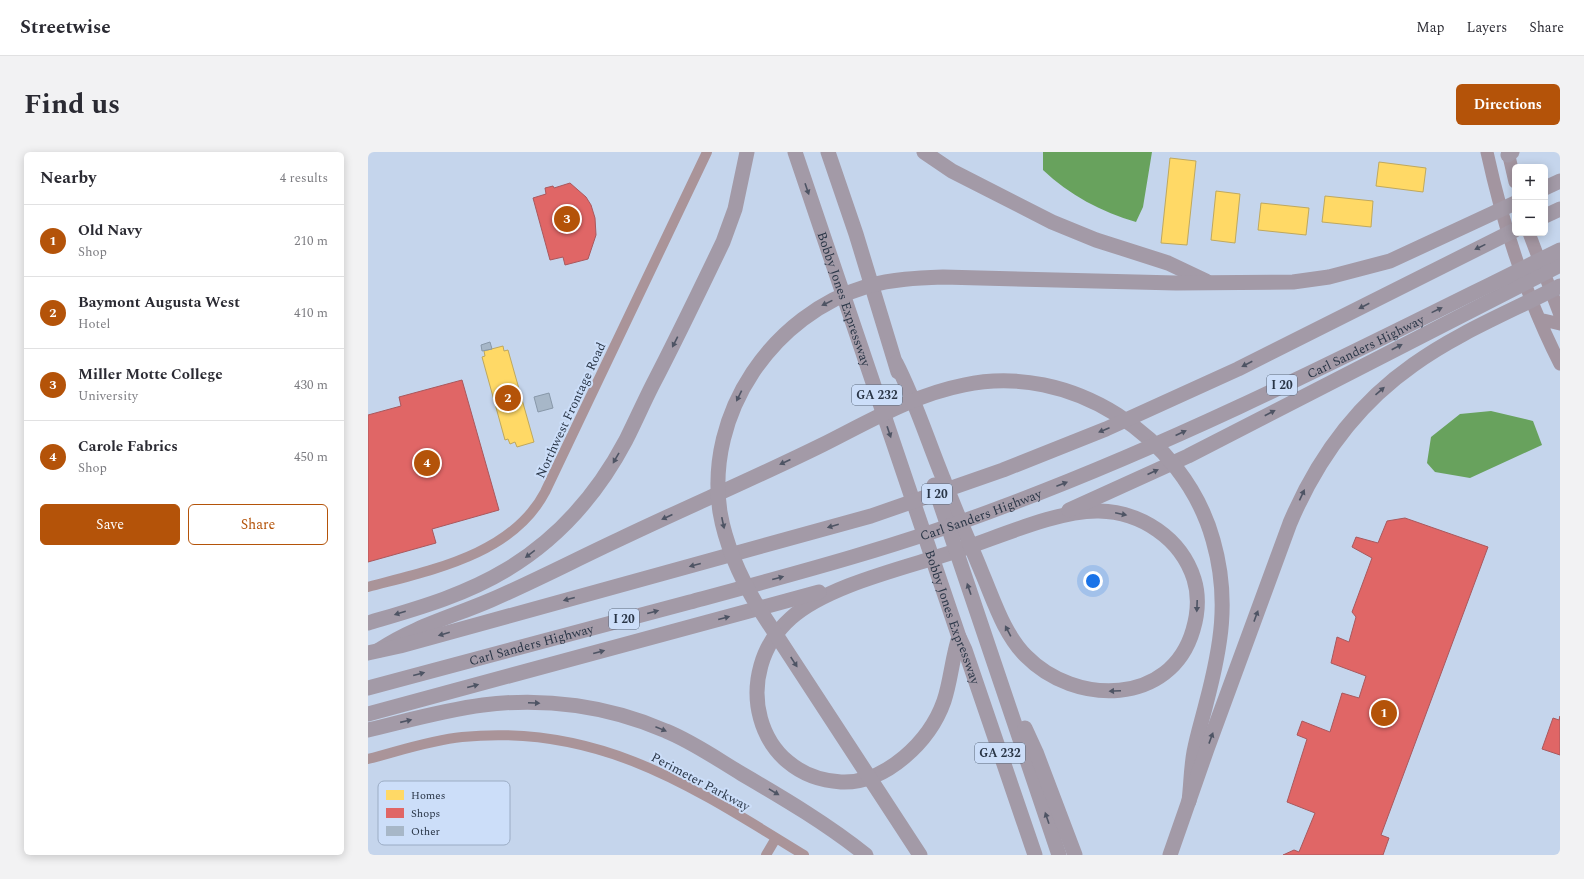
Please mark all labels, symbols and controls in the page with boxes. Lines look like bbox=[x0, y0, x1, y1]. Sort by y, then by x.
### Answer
text: Streetwise bbox=[20, 13, 111, 42]
text: Map bbox=[1416, 17, 1445, 38]
text: Layers bbox=[1467, 17, 1507, 38]
text: Share bbox=[1529, 17, 1564, 38]
text: Find us bbox=[24, 83, 120, 126]
button: Directions bbox=[1456, 84, 1560, 125]
map controls bbox=[1512, 164, 1548, 236]
button: + bbox=[1512, 164, 1548, 200]
text: Nearby bbox=[40, 165, 96, 191]
text: 4 results bbox=[280, 168, 328, 188]
one-way arrow bbox=[805, 183, 811, 195]
button: − bbox=[1512, 200, 1548, 236]
pin: 3 bbox=[554, 204, 580, 234]
text: Old Navy bbox=[78, 219, 142, 242]
street label: Bobby Jones Expressway bbox=[812, 229, 876, 370]
text: 1 bbox=[49, 231, 57, 251]
text: 210 m bbox=[294, 231, 328, 251]
text: Shop bbox=[78, 242, 107, 262]
one-way arrow bbox=[1474, 244, 1486, 250]
text: Baymont Augusta West bbox=[78, 291, 240, 314]
one-way arrow bbox=[821, 300, 832, 307]
one-way arrow bbox=[1358, 302, 1369, 309]
text: 2 bbox=[49, 303, 57, 323]
text: 410 m bbox=[294, 303, 328, 323]
one-way arrow bbox=[1431, 307, 1443, 313]
street label: Carl Sanders Highway bbox=[1304, 310, 1428, 384]
text: Hotel bbox=[78, 314, 110, 334]
one-way arrow bbox=[671, 336, 678, 348]
street label: Northwest Frontage Road bbox=[531, 339, 611, 482]
one-way arrow bbox=[1392, 344, 1403, 351]
one-way arrow bbox=[1242, 361, 1253, 367]
text: Miller Motte College bbox=[78, 363, 223, 386]
text: 3 bbox=[49, 375, 57, 395]
text: 430 m bbox=[294, 375, 328, 395]
road number: I 20 bbox=[1267, 375, 1297, 395]
pin: 2 bbox=[495, 383, 521, 413]
road number: GA 232 bbox=[852, 385, 902, 405]
text: University bbox=[78, 386, 138, 406]
one-way arrow bbox=[1374, 387, 1385, 396]
one-way arrow bbox=[736, 391, 742, 402]
one-way arrow bbox=[1264, 410, 1275, 417]
one-way arrow bbox=[886, 426, 892, 438]
one-way arrow bbox=[1097, 427, 1109, 433]
one-way arrow bbox=[1175, 430, 1187, 436]
text: Carole Fabrics bbox=[78, 435, 178, 458]
text: 4 bbox=[49, 447, 57, 467]
text: 450 m bbox=[294, 447, 328, 467]
pin: 4 bbox=[414, 448, 440, 478]
one-way arrow bbox=[612, 452, 619, 464]
text: Shop bbox=[78, 458, 107, 478]
one-way arrow bbox=[779, 459, 791, 465]
one-way arrow bbox=[1148, 469, 1159, 475]
one-way arrow bbox=[1056, 481, 1068, 487]
street label: Carl Sanders Highway bbox=[917, 484, 1045, 546]
road number: I 20 bbox=[922, 484, 952, 504]
one-way arrow bbox=[1299, 489, 1305, 500]
button: Save bbox=[40, 504, 180, 545]
button: Share bbox=[188, 504, 328, 545]
one-way arrow bbox=[1114, 511, 1127, 517]
one-way arrow bbox=[661, 514, 673, 520]
one-way arrow bbox=[720, 517, 726, 529]
one-way arrow bbox=[827, 523, 839, 529]
street label: Bobby Jones Expressway bbox=[919, 547, 985, 688]
one-way arrow bbox=[524, 549, 535, 558]
one-way arrow bbox=[689, 562, 701, 568]
your location bbox=[1083, 571, 1103, 591]
one-way arrow bbox=[773, 575, 785, 581]
one-way arrow bbox=[966, 582, 972, 594]
one-way arrow bbox=[563, 596, 575, 602]
one-way arrow bbox=[1194, 600, 1200, 613]
one-way arrow bbox=[647, 608, 659, 614]
road number: I 20 bbox=[609, 609, 639, 629]
one-way arrow bbox=[1253, 610, 1259, 622]
one-way arrow bbox=[393, 611, 405, 617]
one-way arrow bbox=[719, 615, 731, 621]
street label: Carl Sanders Highway bbox=[467, 619, 597, 671]
one-way arrow bbox=[1005, 625, 1012, 637]
one-way arrow bbox=[438, 631, 450, 637]
one-way arrow bbox=[593, 649, 605, 655]
one-way arrow bbox=[790, 657, 798, 667]
one-way arrow bbox=[413, 671, 425, 677]
one-way arrow bbox=[467, 682, 480, 688]
one-way arrow bbox=[1109, 687, 1121, 694]
pin: 1 bbox=[1371, 698, 1397, 728]
one-way arrow bbox=[528, 699, 540, 706]
one-way arrow bbox=[400, 717, 412, 723]
one-way arrow bbox=[655, 726, 667, 732]
one-way arrow bbox=[1208, 731, 1214, 743]
road number: GA 232 bbox=[975, 743, 1025, 763]
street label: Perimeter Parkway bbox=[648, 747, 754, 817]
legend bbox=[378, 781, 510, 845]
text: Homes bbox=[411, 787, 445, 804]
one-way arrow bbox=[768, 789, 780, 796]
text: Shops bbox=[411, 805, 440, 822]
one-way arrow bbox=[1044, 812, 1050, 824]
text: Other bbox=[411, 823, 440, 840]

